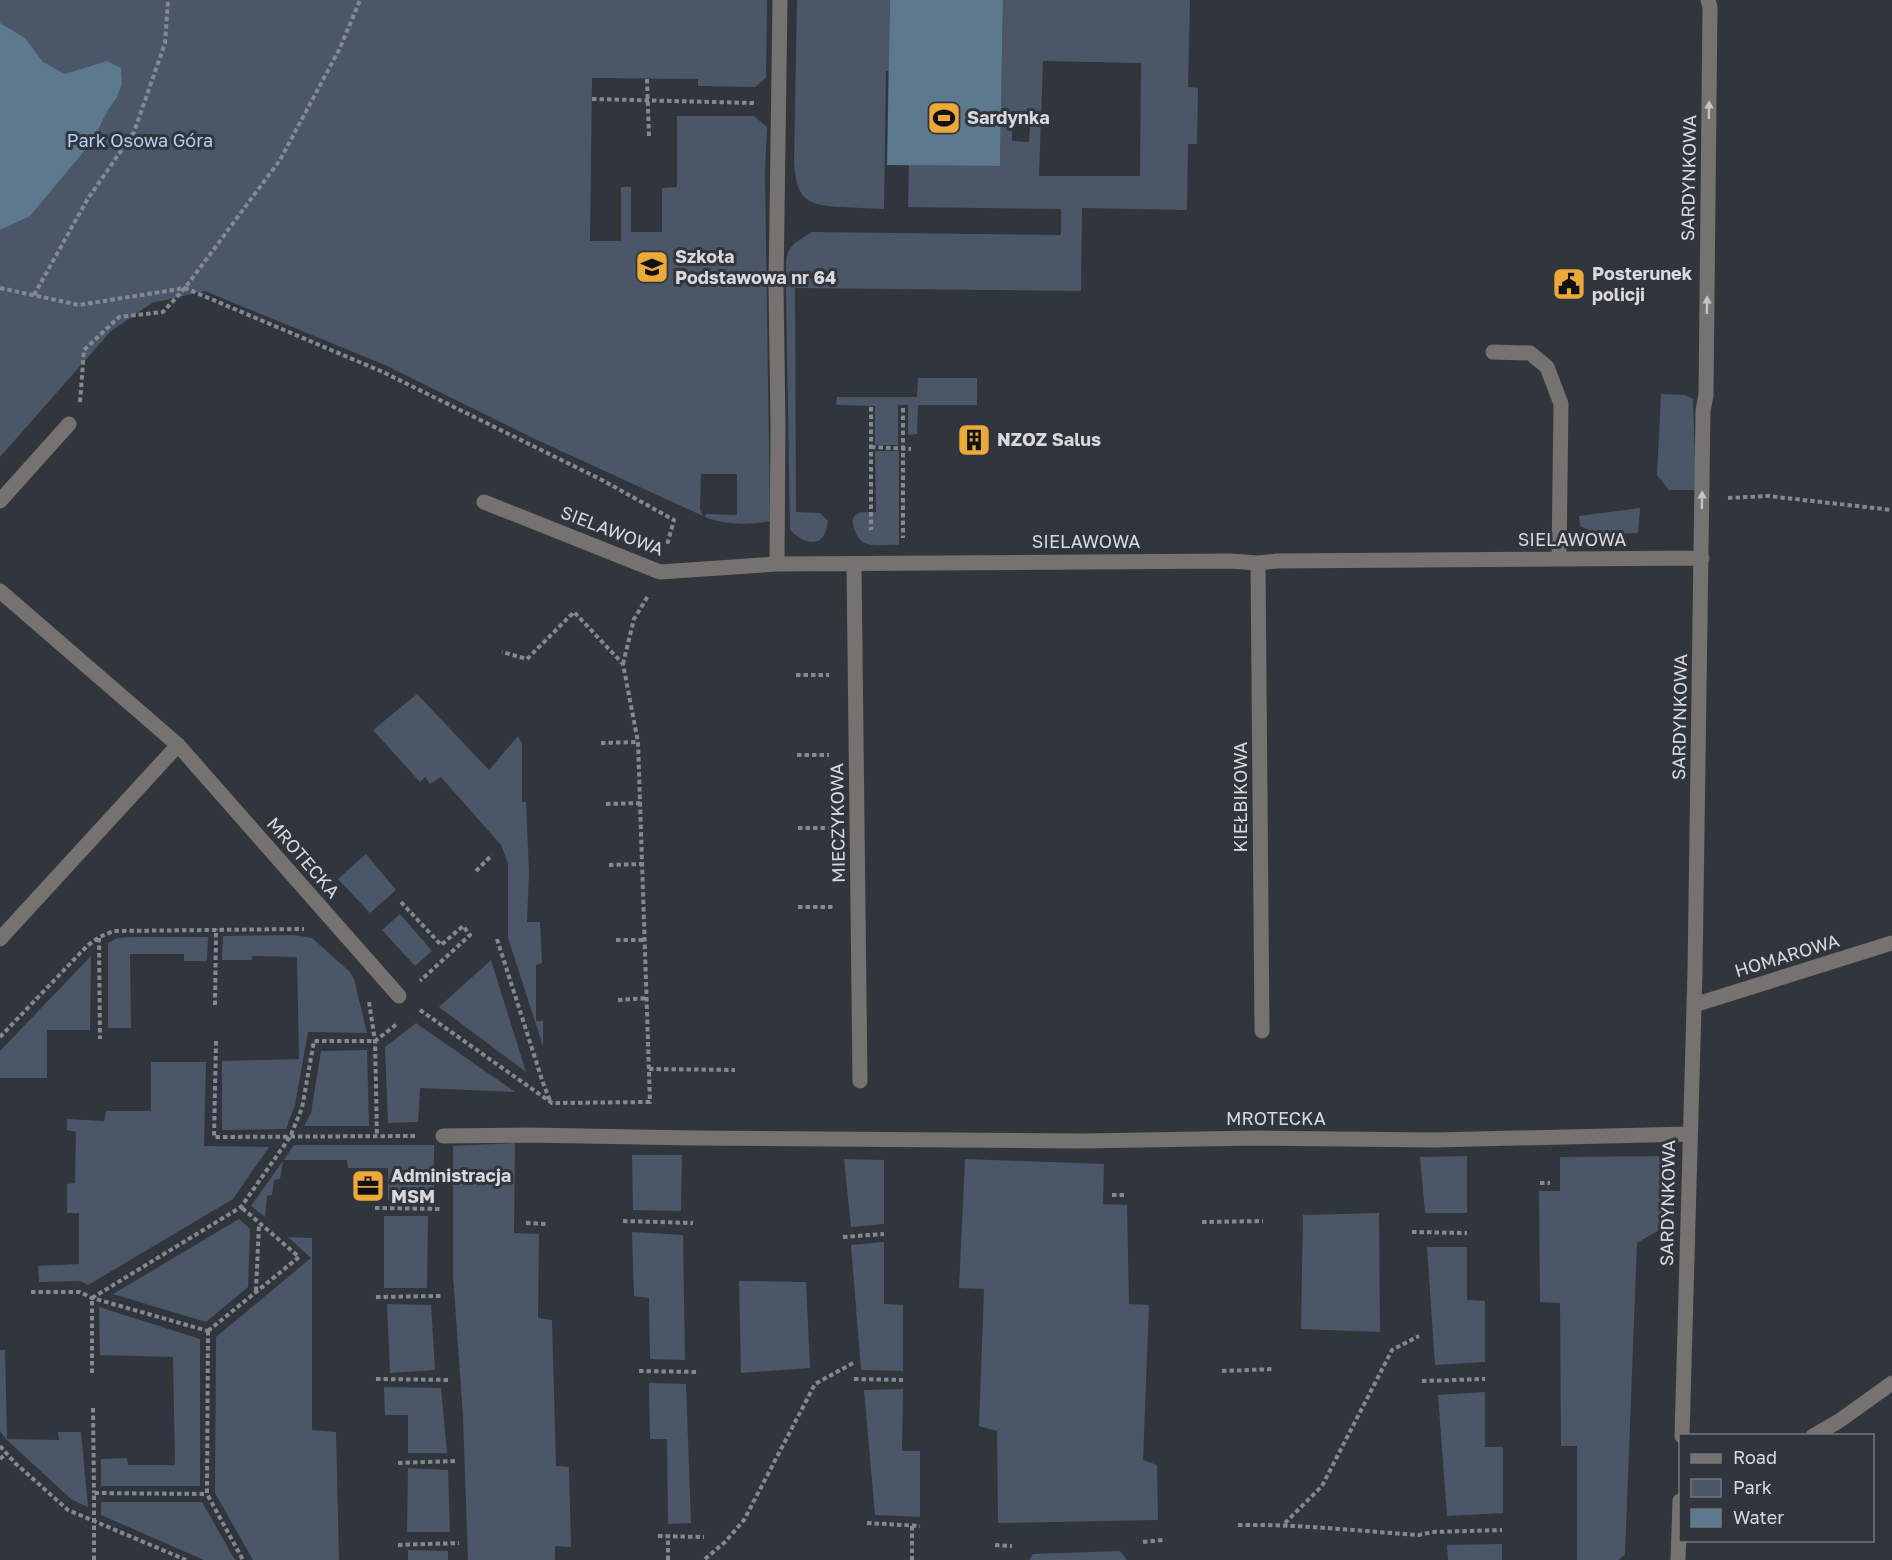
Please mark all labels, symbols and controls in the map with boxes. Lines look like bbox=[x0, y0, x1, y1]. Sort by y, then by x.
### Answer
sports icon: Sardynka bbox=[926, 100, 962, 136]
one-way arrow bbox=[1704, 100, 1714, 119]
place label: Sardynka bbox=[967, 106, 1050, 128]
street label: SARDYNKOWA bbox=[1676, 115, 1700, 241]
park label: Park Osowa Góra bbox=[67, 129, 213, 151]
place label: Szkoła Podstawowa nr 64 bbox=[675, 245, 836, 288]
school or university icon: Szkoła Podstawowa nr 64 bbox=[634, 249, 670, 285]
place label: Posterunek policji bbox=[1592, 262, 1693, 305]
public building icon: Posterunek policji bbox=[1551, 266, 1587, 302]
one-way arrow bbox=[1702, 295, 1712, 314]
building icon: NZOZ Salus bbox=[956, 422, 992, 458]
place label: NZOZ Salus bbox=[997, 428, 1101, 450]
one-way arrow bbox=[1697, 490, 1707, 509]
street label: SIELAWOWA bbox=[558, 500, 667, 560]
street label: SIELAWOWA bbox=[1518, 528, 1626, 550]
street label: SIELAWOWA bbox=[1032, 530, 1140, 552]
street label: SARDYNKOWA bbox=[1667, 654, 1691, 780]
street label: KIEŁBIKOWA bbox=[1229, 742, 1251, 852]
street label: MIECZYKOWA bbox=[825, 763, 849, 883]
street label: MROTECKA bbox=[263, 812, 345, 902]
street label: HOMAROWA bbox=[1732, 929, 1842, 981]
street label: MROTECKA bbox=[1226, 1107, 1326, 1129]
street label: SARDYNKOWA bbox=[1655, 1140, 1679, 1266]
place label: Administracja MSM bbox=[391, 1164, 511, 1207]
office icon: Administracja MSM bbox=[350, 1168, 386, 1204]
legend bbox=[1679, 1434, 1874, 1542]
text: Road bbox=[1733, 1446, 1777, 1468]
text: Park bbox=[1733, 1476, 1772, 1498]
text: Water bbox=[1733, 1506, 1784, 1528]

